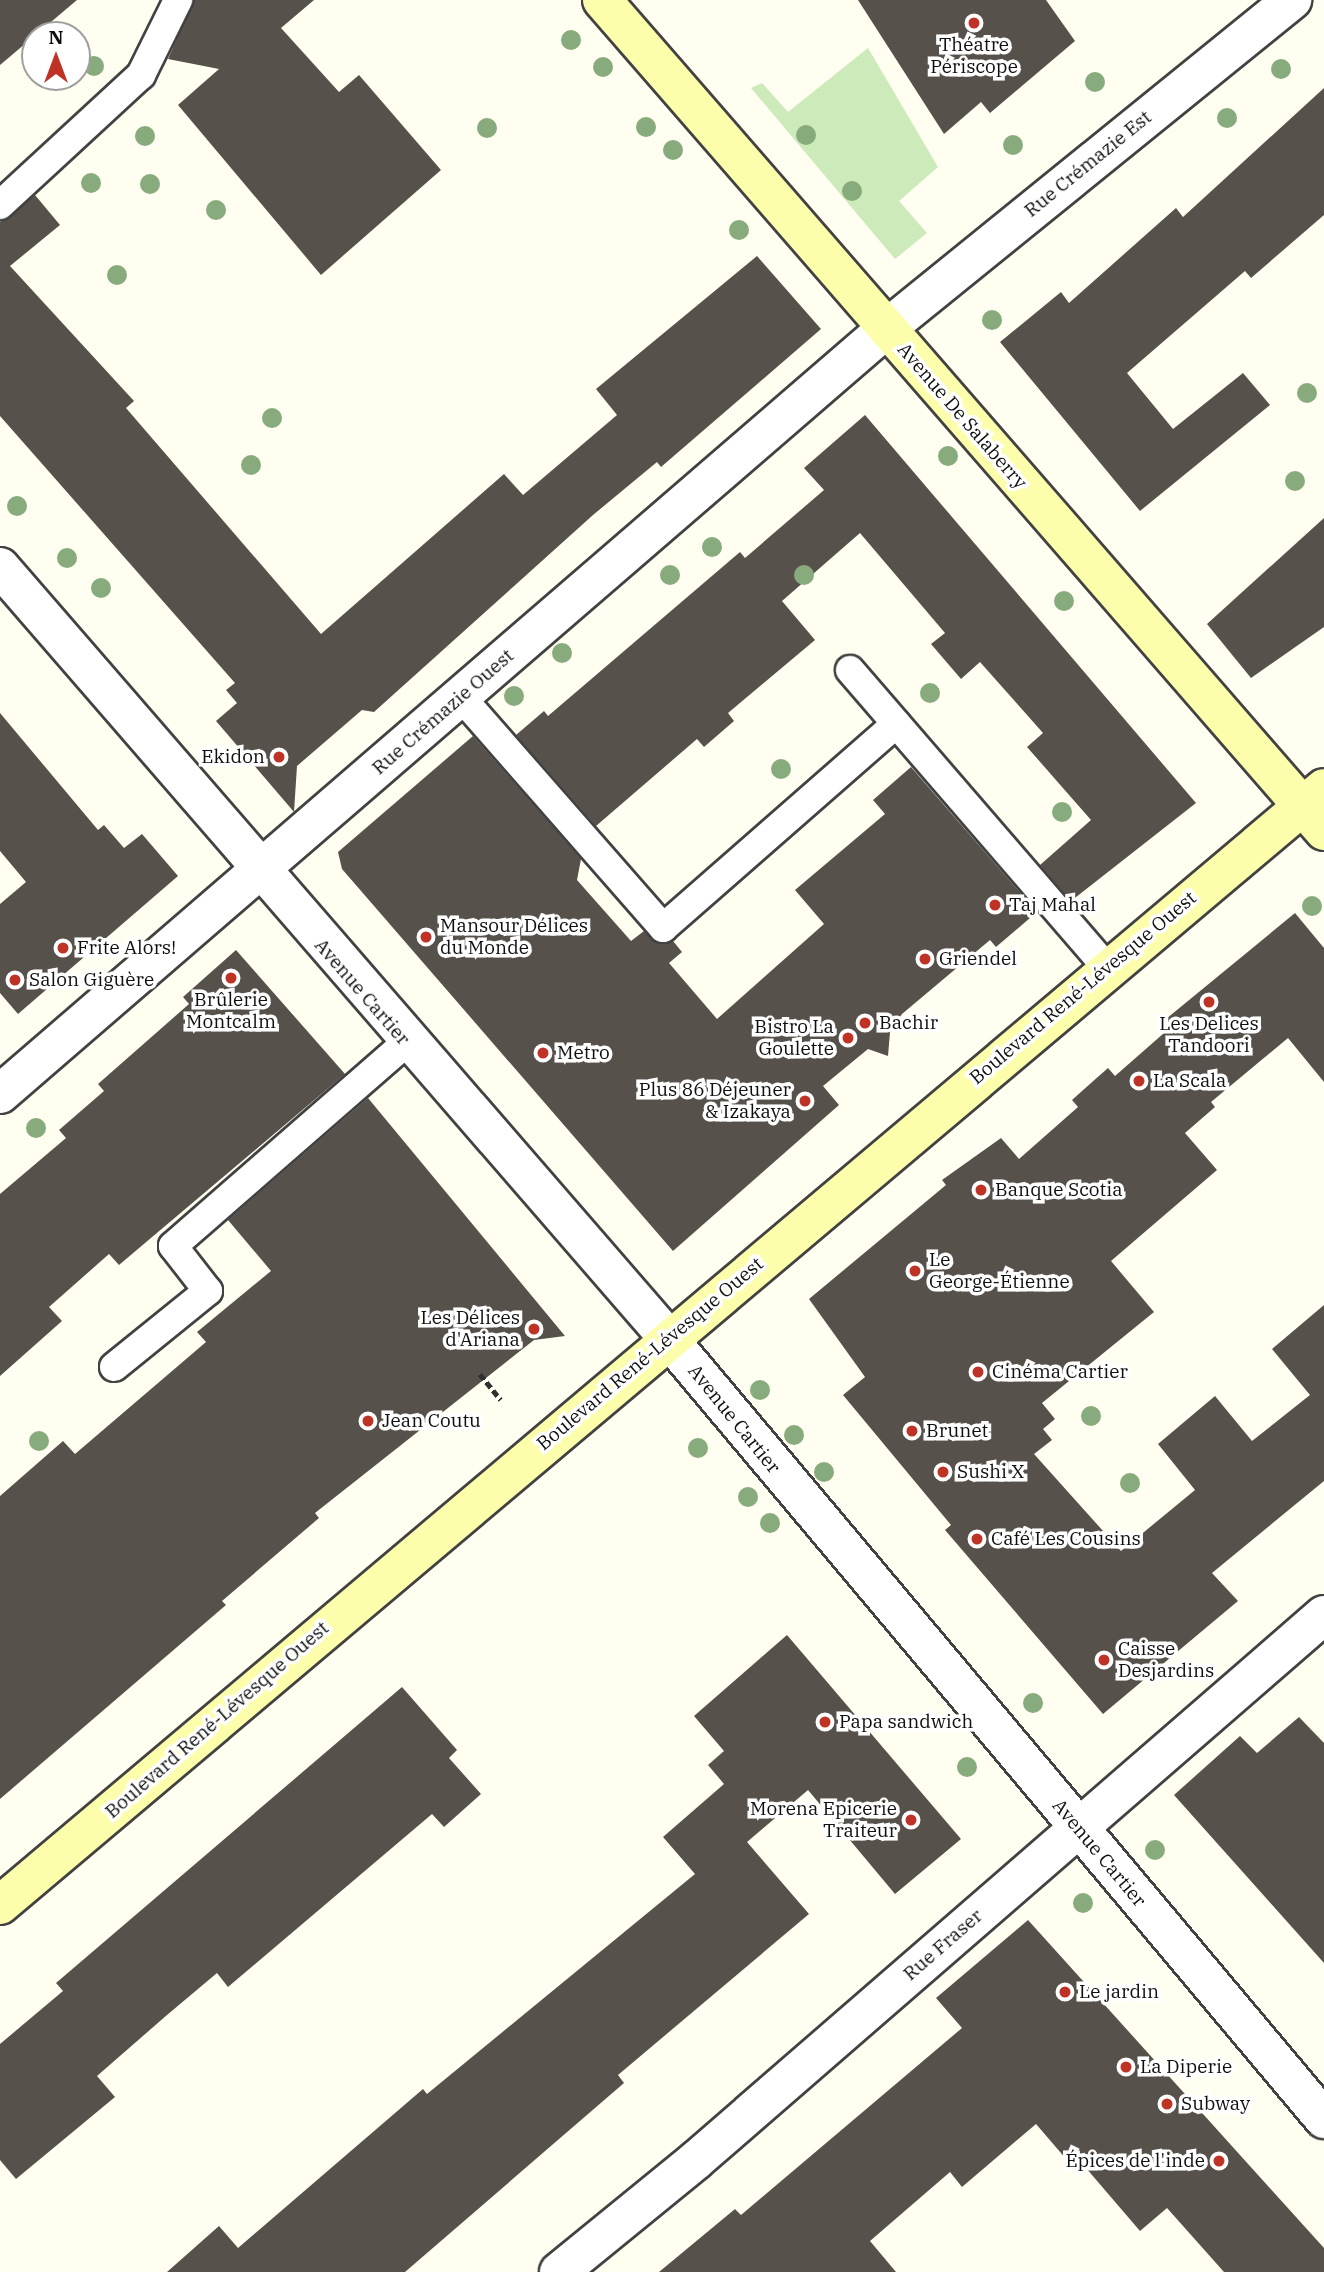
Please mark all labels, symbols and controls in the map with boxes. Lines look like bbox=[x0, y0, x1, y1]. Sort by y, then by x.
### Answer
marker: Théatre Périscope bbox=[966, 15, 982, 31]
north arrow bbox=[21, 21, 91, 91]
text: N bbox=[48, 25, 64, 49]
place label: Théatre Périscope bbox=[930, 34, 1018, 78]
street label: Rue Crémazie Est bbox=[1020, 106, 1156, 222]
street label: Avenue De Salaberry bbox=[892, 338, 1032, 494]
street label: Rue Crémazie Ouest bbox=[368, 644, 518, 780]
place label: Ekidon bbox=[201, 746, 265, 768]
marker: Ekidon bbox=[271, 749, 287, 765]
street label: Boulevard René-Lévesque Ouest bbox=[965, 887, 1201, 1089]
place label: Taj Mahal bbox=[1009, 894, 1096, 916]
marker: Taj Mahal bbox=[987, 897, 1003, 913]
place label: Mansour Délices du Monde bbox=[440, 915, 588, 959]
marker: Mansour Délices du Monde bbox=[418, 929, 434, 945]
street label: Avenue Cartier bbox=[310, 934, 414, 1050]
place label: Frite Alors! bbox=[77, 937, 176, 959]
marker: Frite Alors! bbox=[55, 940, 71, 956]
place label: Griendel bbox=[939, 948, 1017, 970]
marker: Griendel bbox=[917, 951, 933, 967]
place label: Salon Giguère bbox=[29, 969, 154, 991]
marker: Brûlerie Montcalm bbox=[223, 970, 239, 986]
marker: Salon Giguère bbox=[7, 972, 23, 988]
place label: Brûlerie Montcalm bbox=[186, 989, 276, 1033]
marker: Les Delices Tandoori bbox=[1201, 994, 1217, 1010]
place label: Bachir bbox=[879, 1012, 938, 1034]
place label: Les Delices Tandoori bbox=[1159, 1013, 1259, 1057]
marker: Bachir bbox=[857, 1015, 873, 1031]
place label: Bistro La Goulette bbox=[754, 1016, 834, 1060]
marker: Bistro La Goulette bbox=[840, 1030, 856, 1046]
place label: Metro bbox=[557, 1042, 610, 1064]
marker: Metro bbox=[535, 1045, 551, 1061]
place label: La Scala bbox=[1153, 1070, 1226, 1092]
marker: La Scala bbox=[1131, 1073, 1147, 1089]
place label: Plus 86 Déjeuner & Izakaya bbox=[639, 1079, 791, 1123]
marker: Plus 86 Déjeuner & Izakaya bbox=[797, 1093, 813, 1109]
place label: Banque Scotia bbox=[995, 1179, 1123, 1201]
marker: Banque Scotia bbox=[973, 1182, 989, 1198]
place label: Le George-Étienne bbox=[929, 1249, 1070, 1293]
street label: Boulevard René-Lévesque Ouest bbox=[532, 1253, 768, 1455]
marker: Le George-Étienne bbox=[907, 1263, 923, 1279]
place label: Les Délices d'Ariana bbox=[420, 1307, 520, 1351]
marker: Les Délices d'Ariana bbox=[526, 1321, 542, 1337]
street label: Avenue Cartier bbox=[683, 1360, 785, 1478]
place label: Cinéma Cartier bbox=[992, 1361, 1128, 1383]
marker: Cinéma Cartier bbox=[970, 1364, 986, 1380]
place label: Jean Coutu bbox=[382, 1410, 481, 1432]
marker: Jean Coutu bbox=[360, 1413, 376, 1429]
place label: Brunet bbox=[926, 1420, 988, 1442]
marker: Brunet bbox=[904, 1423, 920, 1439]
place label: Sushi X bbox=[957, 1461, 1024, 1483]
marker: Sushi X bbox=[935, 1464, 951, 1480]
place label: Café Les Cousins bbox=[991, 1528, 1141, 1550]
marker: Café Les Cousins bbox=[969, 1531, 985, 1547]
street label: Boulevard René-Lévesque Ouest bbox=[101, 1617, 333, 1823]
place label: Caisse Desjardins bbox=[1118, 1638, 1214, 1682]
marker: Caisse Desjardins bbox=[1096, 1652, 1112, 1668]
place label: Papa sandwich bbox=[839, 1711, 973, 1733]
marker: Papa sandwich bbox=[817, 1714, 833, 1730]
street label: Avenue Cartier bbox=[1047, 1794, 1151, 1912]
place label: Morena Epicerie Traiteur bbox=[750, 1798, 897, 1842]
marker: Morena Epicerie Traiteur bbox=[903, 1812, 919, 1828]
street label: Rue Fraser bbox=[899, 1905, 987, 1985]
place label: Le jardin bbox=[1079, 1981, 1159, 2003]
marker: Le jardin bbox=[1057, 1984, 1073, 2000]
place label: La Diperie bbox=[1140, 2056, 1232, 2078]
marker: La Diperie bbox=[1118, 2059, 1134, 2075]
place label: Subway bbox=[1181, 2093, 1250, 2115]
marker: Subway bbox=[1159, 2096, 1175, 2112]
place label: Épices de l'inde bbox=[1065, 2150, 1205, 2172]
marker: Épices de l'inde bbox=[1211, 2153, 1227, 2169]

